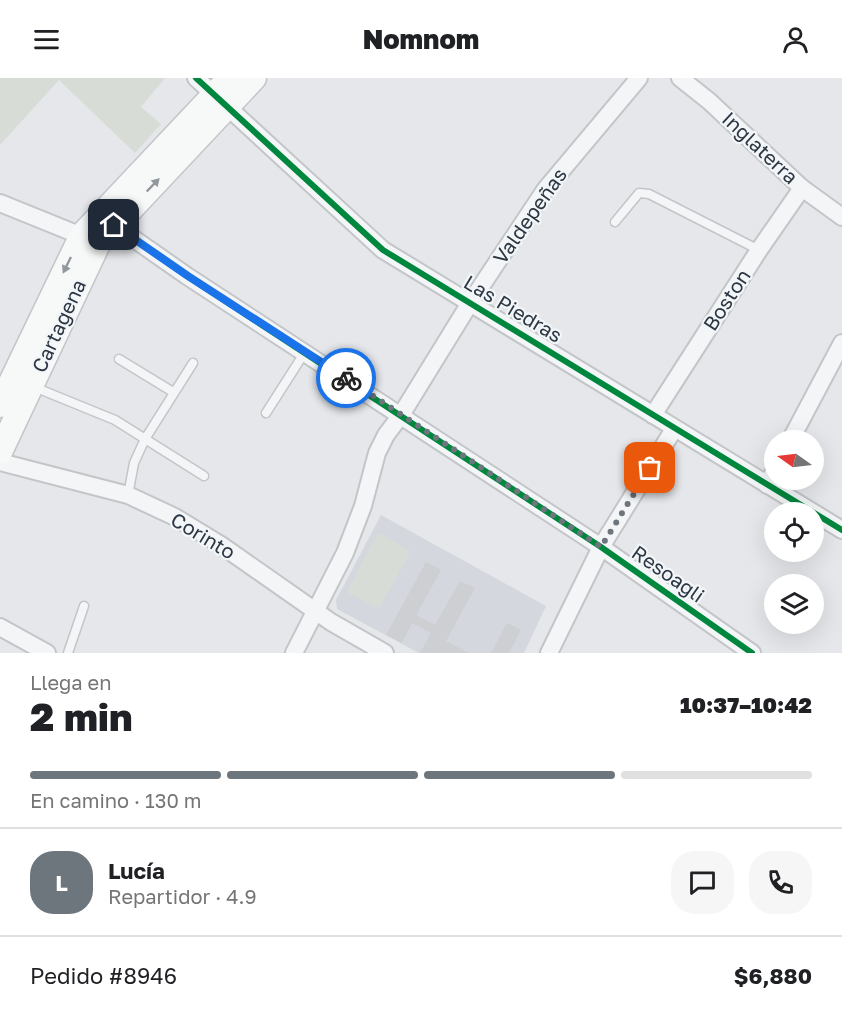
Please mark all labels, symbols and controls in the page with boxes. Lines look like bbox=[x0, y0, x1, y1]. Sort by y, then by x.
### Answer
icon: menu bbox=[30, 23, 63, 56]
text: Nomnom bbox=[363, 23, 479, 55]
icon: person bbox=[779, 23, 812, 56]
street label: Inglaterra bbox=[718, 106, 803, 188]
street label: Valdepeñas bbox=[487, 163, 571, 268]
one-way arrow bbox=[145, 178, 159, 192]
pin bbox=[88, 199, 139, 250]
icon: home bbox=[97, 208, 130, 241]
one-way arrow bbox=[62, 256, 71, 273]
street label: Boston bbox=[697, 264, 755, 335]
street label: Las Piedras bbox=[460, 269, 567, 347]
street label: Cartagena bbox=[26, 275, 90, 376]
courier bbox=[316, 348, 376, 408]
icon: bike bbox=[330, 362, 363, 395]
north arrow bbox=[764, 430, 824, 490]
map controls bbox=[764, 430, 824, 634]
pin bbox=[624, 442, 675, 493]
icon: bag bbox=[633, 451, 666, 484]
button: locate bbox=[764, 502, 824, 562]
street label: Corinto bbox=[167, 507, 240, 564]
street label: Resoagli bbox=[628, 540, 709, 607]
button: layers bbox=[764, 574, 824, 634]
text: Llega en bbox=[30, 670, 112, 694]
text: 10:37–10:42 bbox=[680, 691, 812, 718]
text: 2 min bbox=[30, 693, 133, 740]
text: En camino · 130 m bbox=[30, 788, 202, 812]
button: chat bbox=[671, 851, 734, 914]
button: phone bbox=[749, 851, 812, 914]
text: Lucía bbox=[108, 857, 165, 884]
text: L bbox=[55, 869, 68, 896]
text: Repartidor · 4.9 bbox=[108, 884, 257, 908]
text: Pedido #8946 bbox=[30, 962, 177, 989]
text: $6,880 bbox=[734, 962, 812, 989]

